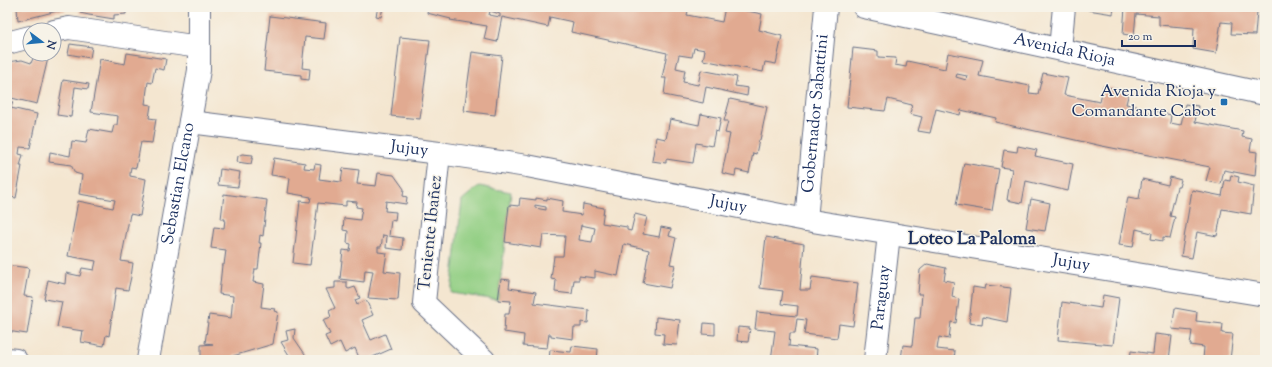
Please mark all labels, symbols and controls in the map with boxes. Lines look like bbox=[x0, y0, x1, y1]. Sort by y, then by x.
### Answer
north arrow bbox=[22, 22, 62, 62]
scale bar bbox=[1122, 22, 1195, 48]
street label: Avenida Rioja bbox=[1011, 28, 1118, 73]
text: 20 m bbox=[1128, 28, 1153, 46]
street label: Gobernador Sabattini bbox=[797, 33, 835, 194]
text: N bbox=[42, 37, 60, 51]
place label: Avenida Rioja y Comandante Cabot bbox=[1072, 80, 1217, 124]
marker: Avenida Rioja y Comandante Cabot bbox=[1219, 97, 1229, 107]
street label: Sebastian Elcano bbox=[156, 121, 202, 247]
street label: Jujuy bbox=[388, 135, 430, 164]
street label: Teniente Ibañez bbox=[413, 174, 449, 292]
street label: Jujuy bbox=[707, 189, 750, 220]
district label: Loteo La Paloma bbox=[908, 227, 1037, 253]
street label: Jujuy bbox=[1050, 248, 1093, 278]
street label: Paraguay bbox=[866, 263, 898, 331]

